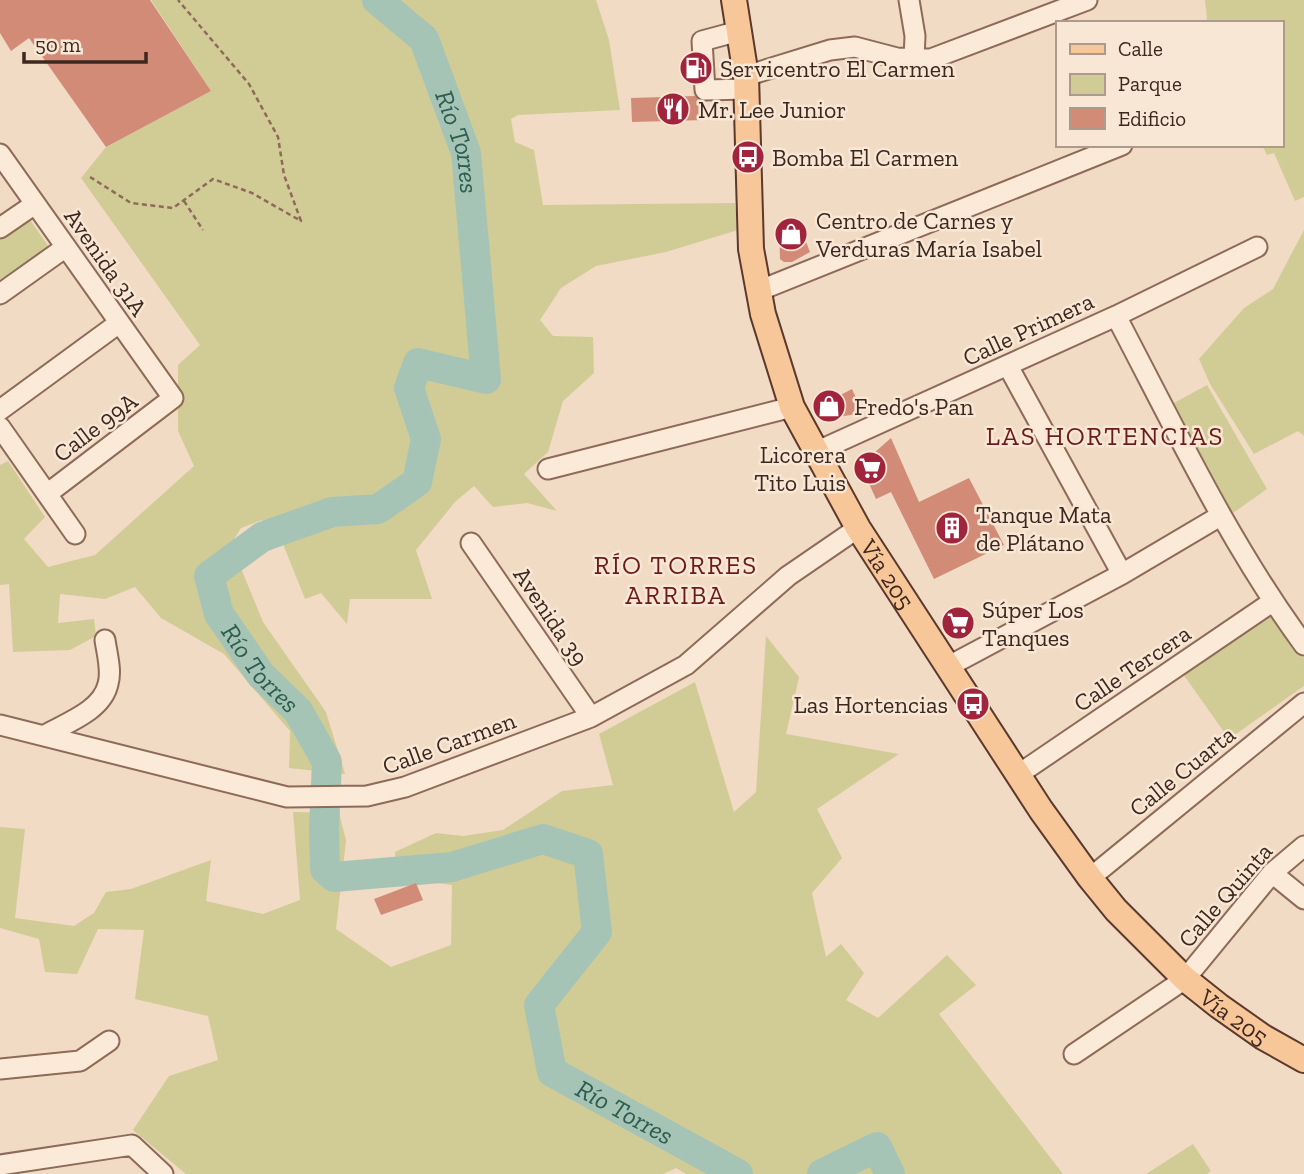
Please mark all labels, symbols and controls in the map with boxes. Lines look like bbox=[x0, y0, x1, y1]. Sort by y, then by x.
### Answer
scale bar bbox=[24, 21, 147, 65]
legend bbox=[1056, 21, 1283, 147]
text: 50 m bbox=[35, 32, 81, 57]
text: Calle bbox=[1118, 36, 1163, 61]
fuel station icon: Servicentro El Carmen bbox=[677, 49, 715, 87]
place label: Servicentro El Carmen bbox=[720, 54, 955, 83]
text: Parque bbox=[1118, 71, 1182, 96]
water label: Río Torres bbox=[428, 86, 486, 195]
restaurant icon: Mr. Lee Junior bbox=[654, 90, 692, 128]
place label: Mr. Lee Junior bbox=[698, 95, 846, 124]
text: Edificio bbox=[1118, 106, 1186, 131]
bus stop icon: Bomba El Carmen bbox=[729, 138, 767, 176]
place label: Bomba El Carmen bbox=[772, 143, 958, 172]
street label: Avenida 31A bbox=[58, 203, 154, 322]
place label: Centro de Carnes y Verduras María Isabel bbox=[815, 206, 1042, 263]
shop icon: Centro de Carnes y Verduras María Isabel bbox=[772, 215, 810, 253]
street label: Calle Primera bbox=[958, 286, 1098, 372]
street label: Calle 99A bbox=[47, 386, 143, 468]
shop icon: Fredo's Pan bbox=[810, 387, 848, 425]
place label: Fredo's Pan bbox=[854, 392, 974, 421]
district label: LAS HORTENCIAS bbox=[986, 420, 1224, 452]
place label: Licorera Tito Luis bbox=[754, 440, 846, 497]
supermarket icon: Licorera Tito Luis bbox=[851, 449, 889, 487]
place label: Tanque Mata de Plátano bbox=[976, 500, 1112, 557]
building icon: Tanque Mata de Plátano bbox=[933, 509, 971, 547]
street label: Vía 205 bbox=[854, 533, 921, 614]
district label: RÍO TORRES ARRIBA bbox=[594, 549, 758, 611]
street label: Avenida 39 bbox=[507, 561, 595, 671]
place label: Súper Los Tanques bbox=[982, 595, 1084, 652]
supermarket icon: Súper Los Tanques bbox=[939, 604, 977, 642]
water label: Río Torres bbox=[214, 617, 306, 720]
street label: Calle Tercera bbox=[1068, 618, 1196, 718]
bus stop icon: Las Hortencias bbox=[954, 685, 992, 723]
place label: Las Hortencias bbox=[794, 690, 948, 719]
street label: Calle Carmen bbox=[378, 705, 520, 780]
street label: Calle Cuarta bbox=[1123, 719, 1241, 822]
street label: Calle Quinta bbox=[1172, 837, 1278, 953]
street label: Vía 205 bbox=[1193, 981, 1274, 1051]
water label: Río Torres bbox=[570, 1072, 679, 1152]

